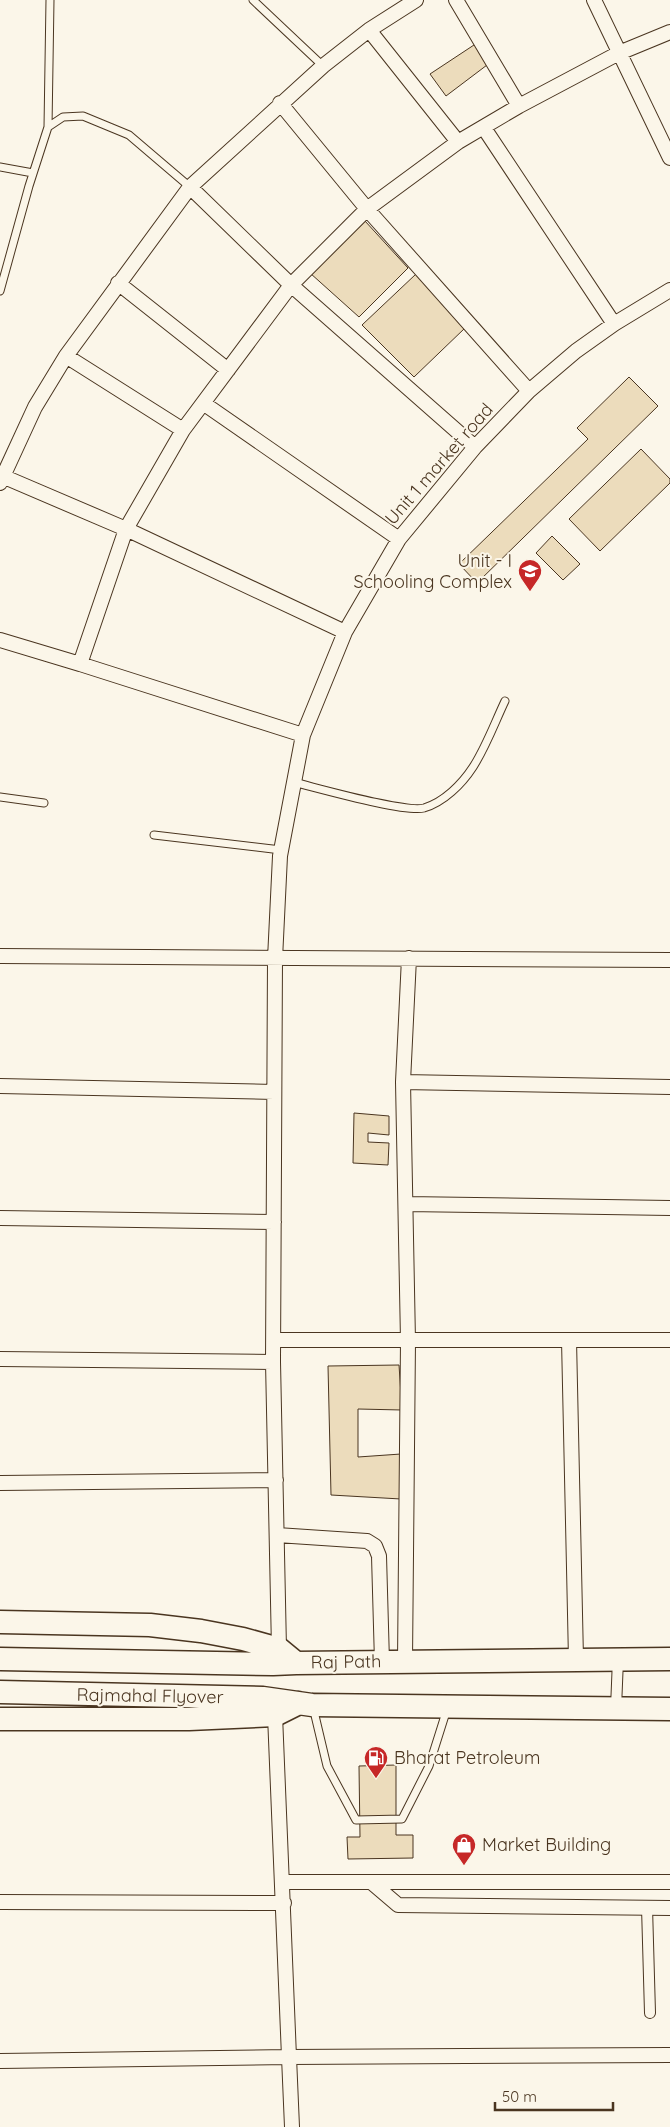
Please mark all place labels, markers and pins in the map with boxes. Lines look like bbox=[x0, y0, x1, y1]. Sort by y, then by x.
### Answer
place label: Unit - I Schooling Complex bbox=[353, 549, 512, 593]
school or university icon: Unit - I Schooling Complex bbox=[517, 558, 543, 592]
fuel station icon: Bharat Petroleum bbox=[363, 1745, 389, 1779]
place label: Bharat Petroleum bbox=[394, 1746, 540, 1769]
shop icon: Market Building bbox=[451, 1832, 477, 1866]
place label: Market Building bbox=[482, 1833, 611, 1856]

